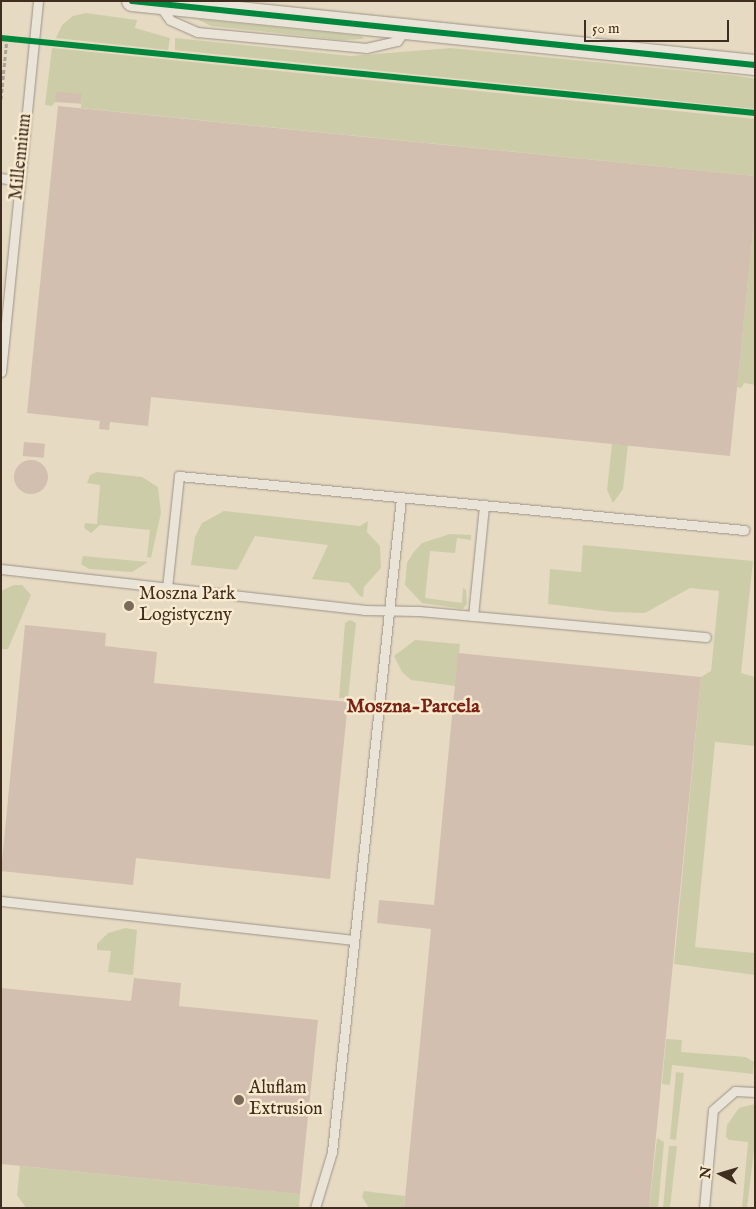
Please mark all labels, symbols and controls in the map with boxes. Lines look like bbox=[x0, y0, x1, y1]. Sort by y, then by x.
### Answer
scale bar bbox=[586, 10, 731, 42]
text: 50 m bbox=[592, 19, 620, 38]
street label: Millennium bbox=[7, 113, 37, 201]
place label: Moszna Park Logistyczny bbox=[139, 585, 236, 628]
marker: Moszna Park Logistyczny bbox=[123, 600, 135, 612]
district label: Moszna-Parcela bbox=[346, 694, 480, 718]
place label: Aluflam Extrusion bbox=[249, 1079, 323, 1122]
marker: Aluflam Extrusion bbox=[233, 1094, 245, 1106]
north arrow bbox=[696, 1149, 746, 1199]
text: N bbox=[696, 1165, 716, 1179]

